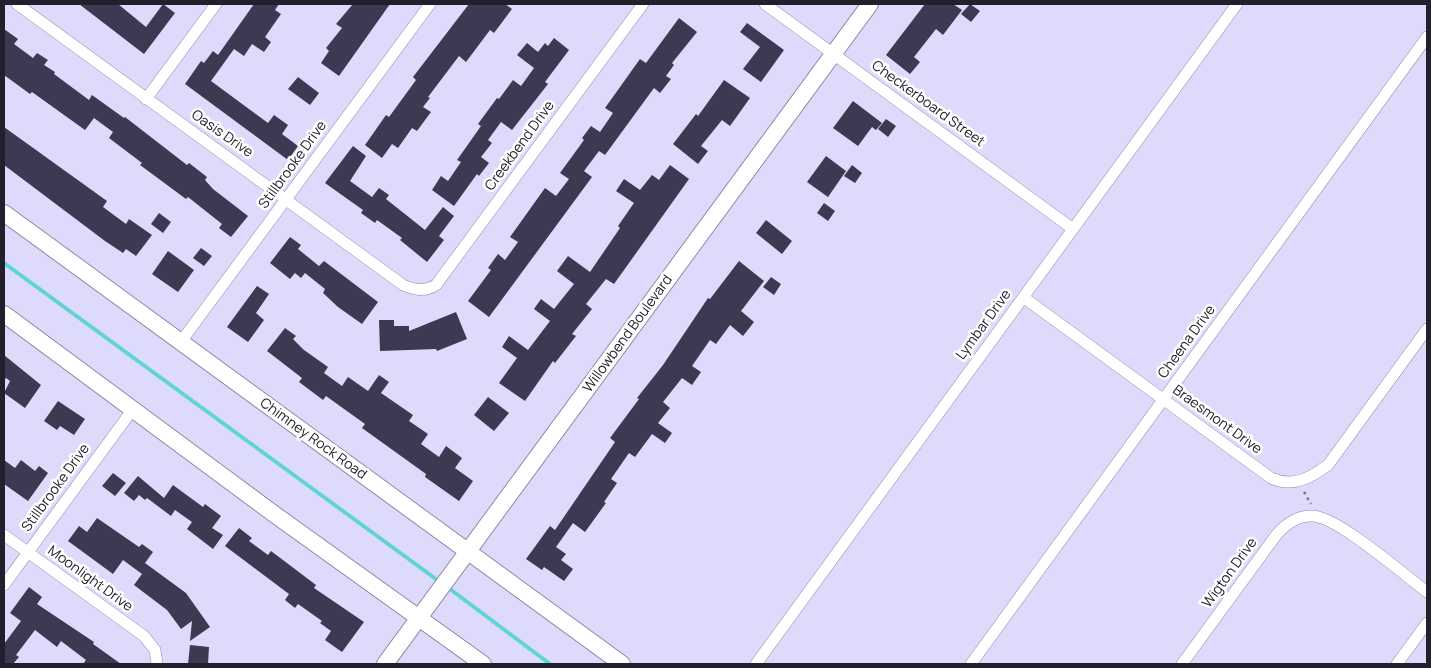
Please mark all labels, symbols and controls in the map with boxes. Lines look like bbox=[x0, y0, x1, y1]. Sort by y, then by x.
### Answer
street label: Checkerboard Street bbox=[868, 57, 988, 151]
street label: Creekbend Drive bbox=[482, 98, 558, 194]
street label: Oasis Drive bbox=[188, 107, 256, 161]
street label: Stillbrooke Drive bbox=[256, 118, 330, 212]
street label: Willowbend Boulevard bbox=[580, 272, 676, 396]
street label: Lymbar Drive bbox=[953, 287, 1015, 363]
street label: Cheena Drive bbox=[1155, 302, 1219, 382]
street label: Braesmont Drive bbox=[1169, 382, 1265, 458]
street label: Chimney Rock Road bbox=[256, 395, 370, 483]
street label: Stillbrooke Drive bbox=[19, 441, 93, 535]
street label: Wigton Drive bbox=[1199, 535, 1261, 611]
street label: Moonlight Drive bbox=[44, 543, 136, 615]

